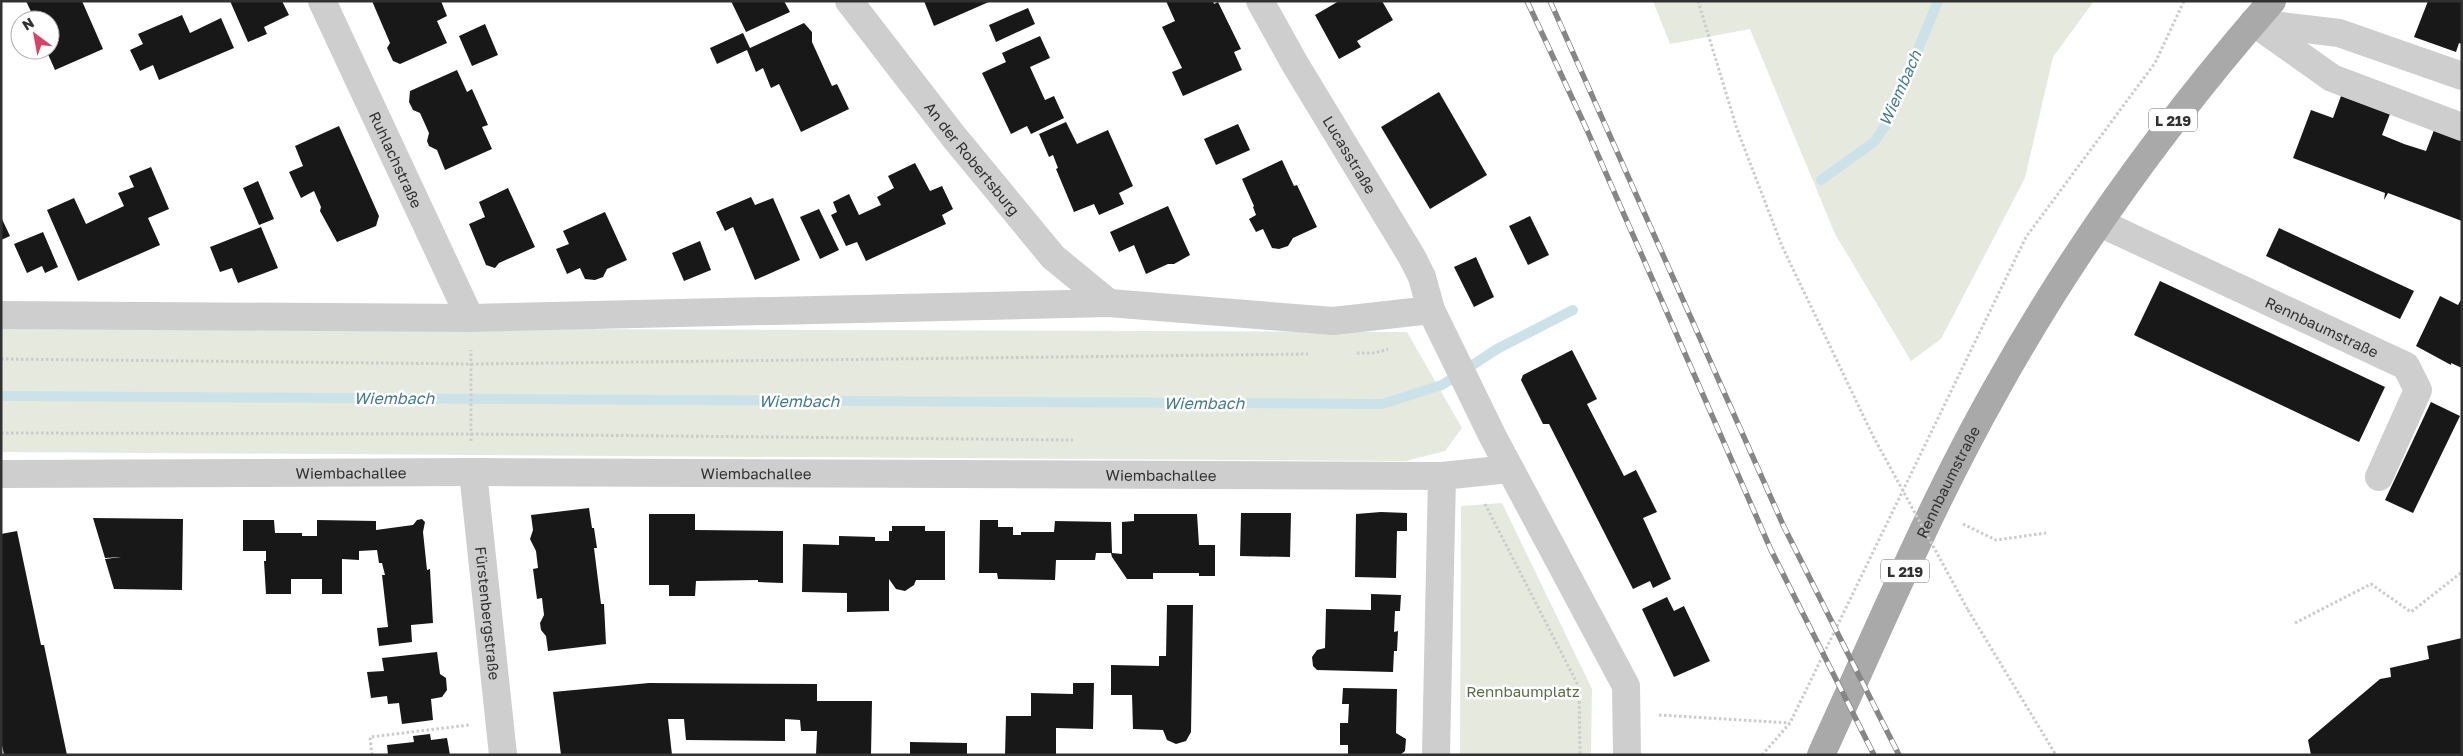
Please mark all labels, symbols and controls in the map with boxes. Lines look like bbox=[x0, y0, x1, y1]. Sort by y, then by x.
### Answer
north arrow bbox=[10, 10, 60, 60]
text: N bbox=[19, 14, 37, 34]
water label: Wiembach bbox=[1874, 46, 1926, 129]
street label: An der Robertsburg bbox=[921, 98, 1024, 219]
street label: Ruhlachstraße bbox=[366, 108, 426, 211]
road number: L 219 bbox=[2149, 108, 2197, 132]
street label: Lucasstraße bbox=[1320, 112, 1380, 197]
street label: Rennbaumstraße bbox=[2262, 293, 2382, 361]
water label: Wiembach bbox=[354, 388, 435, 408]
water label: Wiembach bbox=[759, 391, 840, 411]
water label: Wiembach bbox=[1164, 393, 1245, 413]
street label: Rennbaumstraße bbox=[1912, 423, 1983, 541]
street label: Wiembachallee bbox=[295, 463, 407, 482]
street label: Wiembachallee bbox=[700, 464, 812, 482]
street label: Wiembachallee bbox=[1105, 466, 1217, 484]
street label: Fürstenbergstraße bbox=[472, 546, 504, 681]
road number: L 219 bbox=[1881, 560, 1929, 582]
park label: Rennbaumplatz bbox=[1466, 682, 1580, 700]

